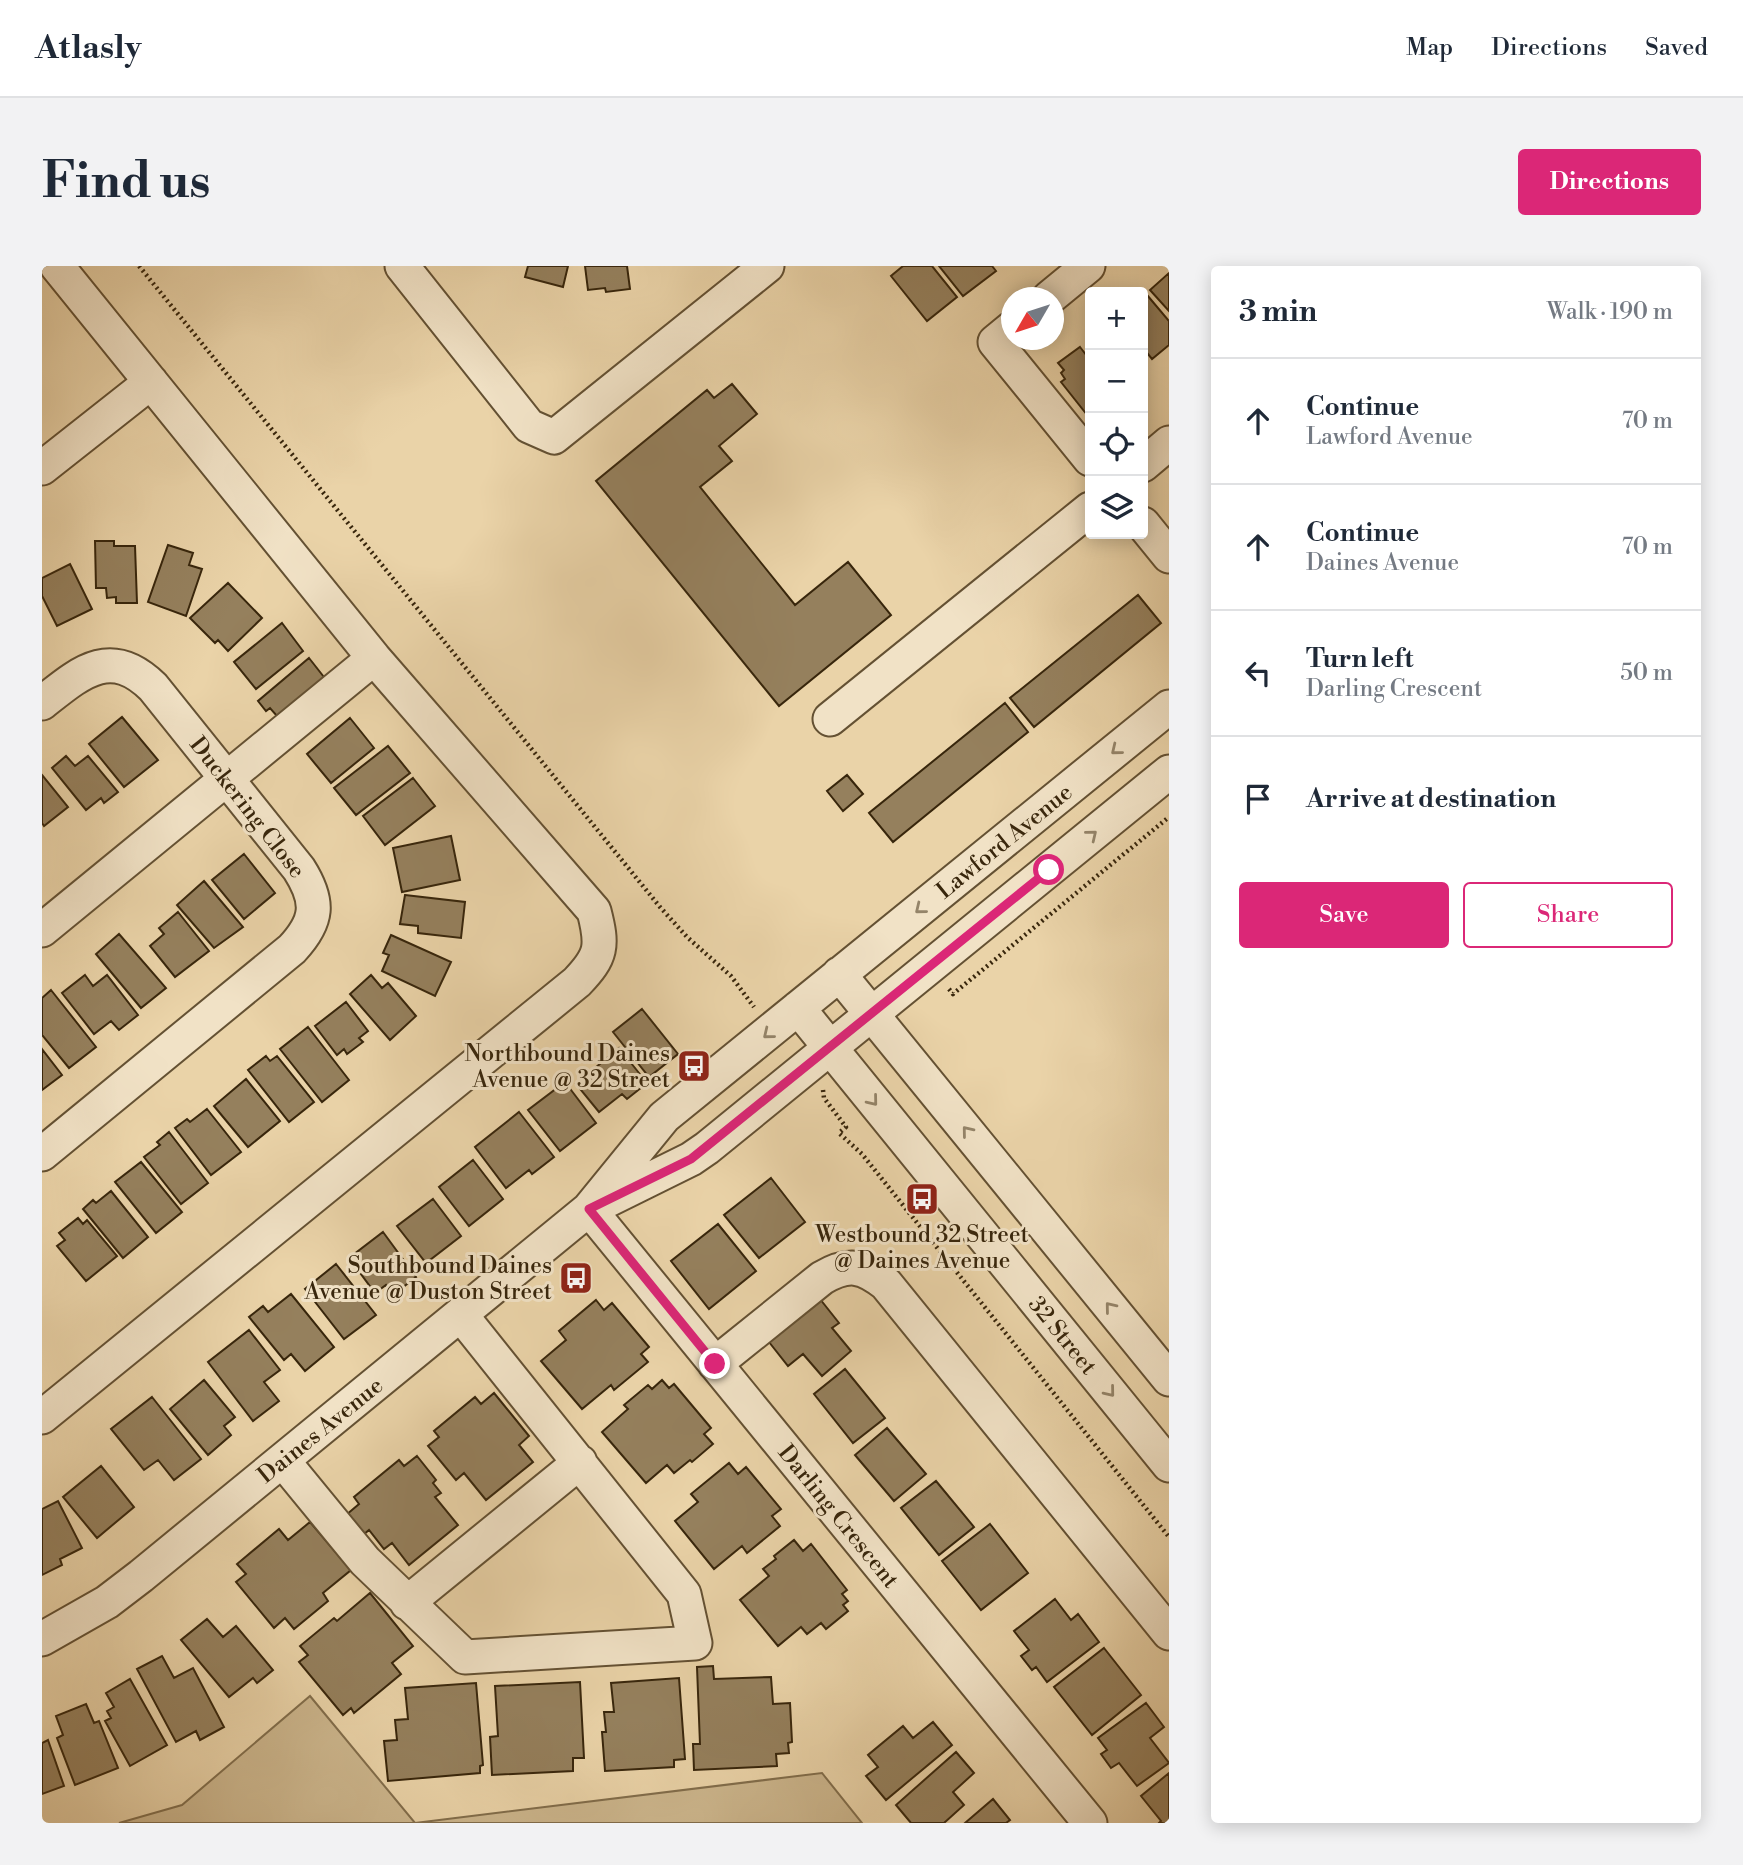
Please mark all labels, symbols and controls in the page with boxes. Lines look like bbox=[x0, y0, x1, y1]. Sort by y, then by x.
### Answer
text: Atlasly bbox=[35, 28, 141, 69]
text: Map bbox=[1406, 33, 1453, 63]
text: Directions bbox=[1491, 33, 1607, 63]
text: Saved bbox=[1645, 33, 1708, 63]
button: Directions bbox=[1518, 149, 1701, 215]
text: Find us bbox=[42, 152, 211, 213]
north arrow bbox=[1001, 287, 1064, 350]
map controls bbox=[1085, 287, 1148, 539]
button: + bbox=[1085, 287, 1148, 350]
text: 3 min bbox=[1239, 293, 1317, 331]
text: Walk · 190 m bbox=[1547, 298, 1673, 326]
button: − bbox=[1085, 350, 1148, 413]
text: Continue bbox=[1306, 391, 1419, 423]
icon: ahead bbox=[1239, 402, 1277, 440]
text: 70 m bbox=[1622, 407, 1673, 435]
button: locate bbox=[1085, 413, 1148, 476]
text: Lawford Avenue bbox=[1306, 423, 1473, 451]
button: layers bbox=[1085, 476, 1148, 539]
text: Continue bbox=[1306, 517, 1419, 549]
icon: ahead bbox=[1239, 528, 1277, 566]
text: 70 m bbox=[1622, 533, 1673, 561]
text: Daines Avenue bbox=[1306, 549, 1459, 577]
text: Turn left bbox=[1306, 643, 1414, 675]
icon: left bbox=[1239, 654, 1277, 692]
text: 50 m bbox=[1620, 659, 1673, 687]
text: Darling Crescent bbox=[1306, 675, 1482, 703]
street label: Duckering Close bbox=[183, 731, 311, 884]
one-way arrow bbox=[1111, 742, 1124, 754]
street label: Lawford Avenue bbox=[931, 778, 1078, 905]
icon: arrive bbox=[1239, 780, 1277, 818]
text: Arrive at destination bbox=[1306, 783, 1556, 815]
one-way arrow bbox=[1083, 831, 1096, 843]
route start bbox=[1033, 854, 1064, 885]
button: Save bbox=[1239, 882, 1449, 948]
button: Share bbox=[1463, 882, 1673, 948]
one-way arrow bbox=[916, 900, 928, 913]
one-way arrow bbox=[763, 1026, 776, 1038]
place label: Northbound Daines Avenue @ 32 Street bbox=[464, 1040, 670, 1094]
bus stop icon: Northbound Daines Avenue @ 32 Street bbox=[675, 1047, 713, 1085]
one-way arrow bbox=[865, 1093, 877, 1106]
one-way arrow bbox=[962, 1127, 975, 1139]
bus stop icon: Westbound 32 Street @ Daines Avenue bbox=[903, 1180, 941, 1218]
place label: Westbound 32 Street @ Daines Avenue bbox=[814, 1221, 1029, 1275]
place label: Southbound Daines Avenue @ Duston Street bbox=[304, 1252, 552, 1306]
bus stop icon: Southbound Daines Avenue @ Duston Street bbox=[557, 1259, 595, 1297]
street label: 32 Street bbox=[1022, 1291, 1102, 1381]
one-way arrow bbox=[1106, 1303, 1119, 1315]
route end bbox=[699, 1348, 730, 1379]
street label: Daines Avenue bbox=[252, 1372, 389, 1490]
one-way arrow bbox=[1101, 1384, 1114, 1396]
street label: Darling Crescent bbox=[772, 1439, 905, 1594]

